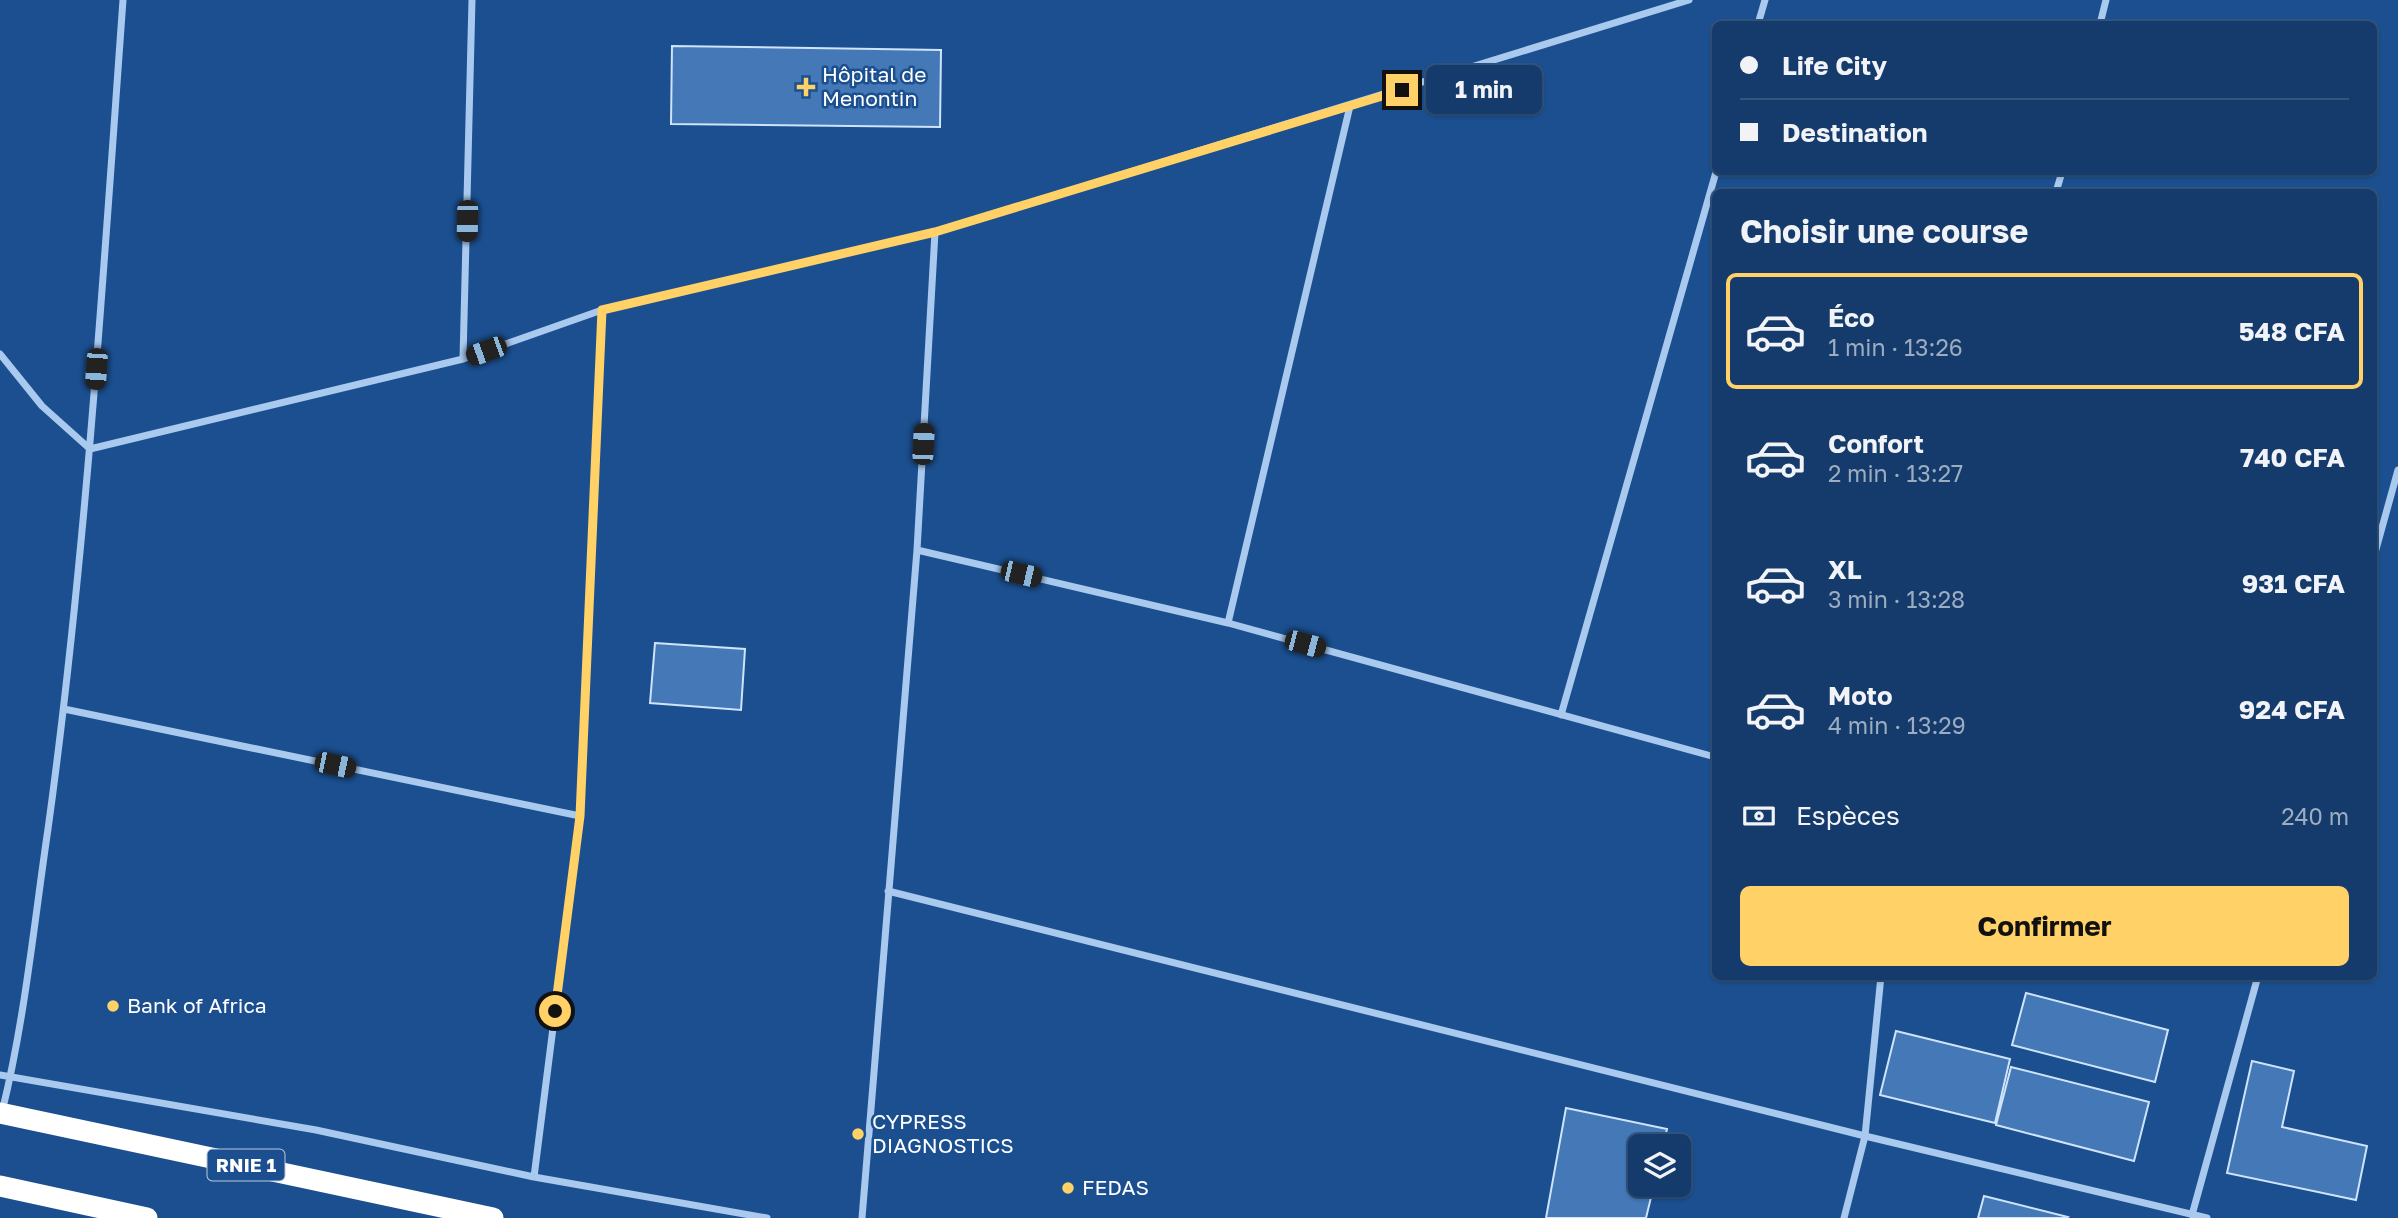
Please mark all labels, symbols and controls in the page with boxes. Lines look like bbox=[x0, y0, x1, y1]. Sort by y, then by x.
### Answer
text: Life City bbox=[1782, 50, 1887, 81]
place label: Hôpital de Menontin bbox=[822, 61, 926, 111]
callout: 1 min bbox=[1426, 66, 1542, 114]
route end bbox=[1386, 74, 1418, 106]
text: 1 min bbox=[1455, 75, 1513, 103]
marker: Hôpital de Menontin bbox=[796, 77, 816, 97]
text: Destination bbox=[1782, 117, 1928, 148]
car bbox=[457, 200, 478, 242]
text: Choisir une course bbox=[1740, 212, 2028, 250]
icon: car bbox=[1744, 300, 1807, 363]
text: Éco bbox=[1828, 302, 1875, 333]
text: 548 CFA bbox=[2239, 316, 2345, 347]
text: 1 min · 13:26 bbox=[1828, 333, 1963, 361]
car bbox=[463, 334, 510, 368]
car bbox=[85, 347, 108, 391]
car bbox=[912, 422, 935, 466]
icon: car bbox=[1744, 426, 1807, 489]
text: Confort bbox=[1828, 428, 1924, 459]
text: 740 CFA bbox=[2240, 442, 2345, 473]
text: 2 min · 13:27 bbox=[1828, 459, 1963, 487]
icon: car bbox=[1744, 552, 1807, 615]
text: XL bbox=[1828, 554, 1862, 585]
car bbox=[999, 559, 1044, 589]
text: 931 CFA bbox=[2242, 568, 2345, 599]
text: 3 min · 13:28 bbox=[1828, 585, 1965, 613]
car bbox=[1282, 628, 1329, 660]
icon: car bbox=[1744, 678, 1807, 741]
text: Moto bbox=[1828, 680, 1893, 711]
text: 924 CFA bbox=[2239, 694, 2345, 725]
text: 4 min · 13:29 bbox=[1828, 711, 1966, 739]
car bbox=[313, 750, 358, 780]
icon: cash bbox=[1740, 797, 1778, 835]
text: Espèces bbox=[1796, 800, 1900, 831]
text: 240 m bbox=[2281, 802, 2349, 830]
button: Confirmer bbox=[1740, 886, 2349, 966]
place label: Bank of Africa bbox=[127, 992, 267, 1018]
route start bbox=[539, 995, 571, 1027]
marker: Bank of Africa bbox=[105, 998, 121, 1014]
place label: CYPRESS DIAGNOSTICS bbox=[872, 1108, 1014, 1158]
marker: CYPRESS DIAGNOSTICS bbox=[850, 1126, 866, 1142]
map controls bbox=[1628, 1134, 1691, 1197]
button: layers bbox=[1628, 1134, 1691, 1197]
road number: RNIE 1 bbox=[208, 1149, 284, 1180]
place label: FEDAS bbox=[1082, 1174, 1149, 1200]
marker: FEDAS bbox=[1060, 1180, 1076, 1196]

